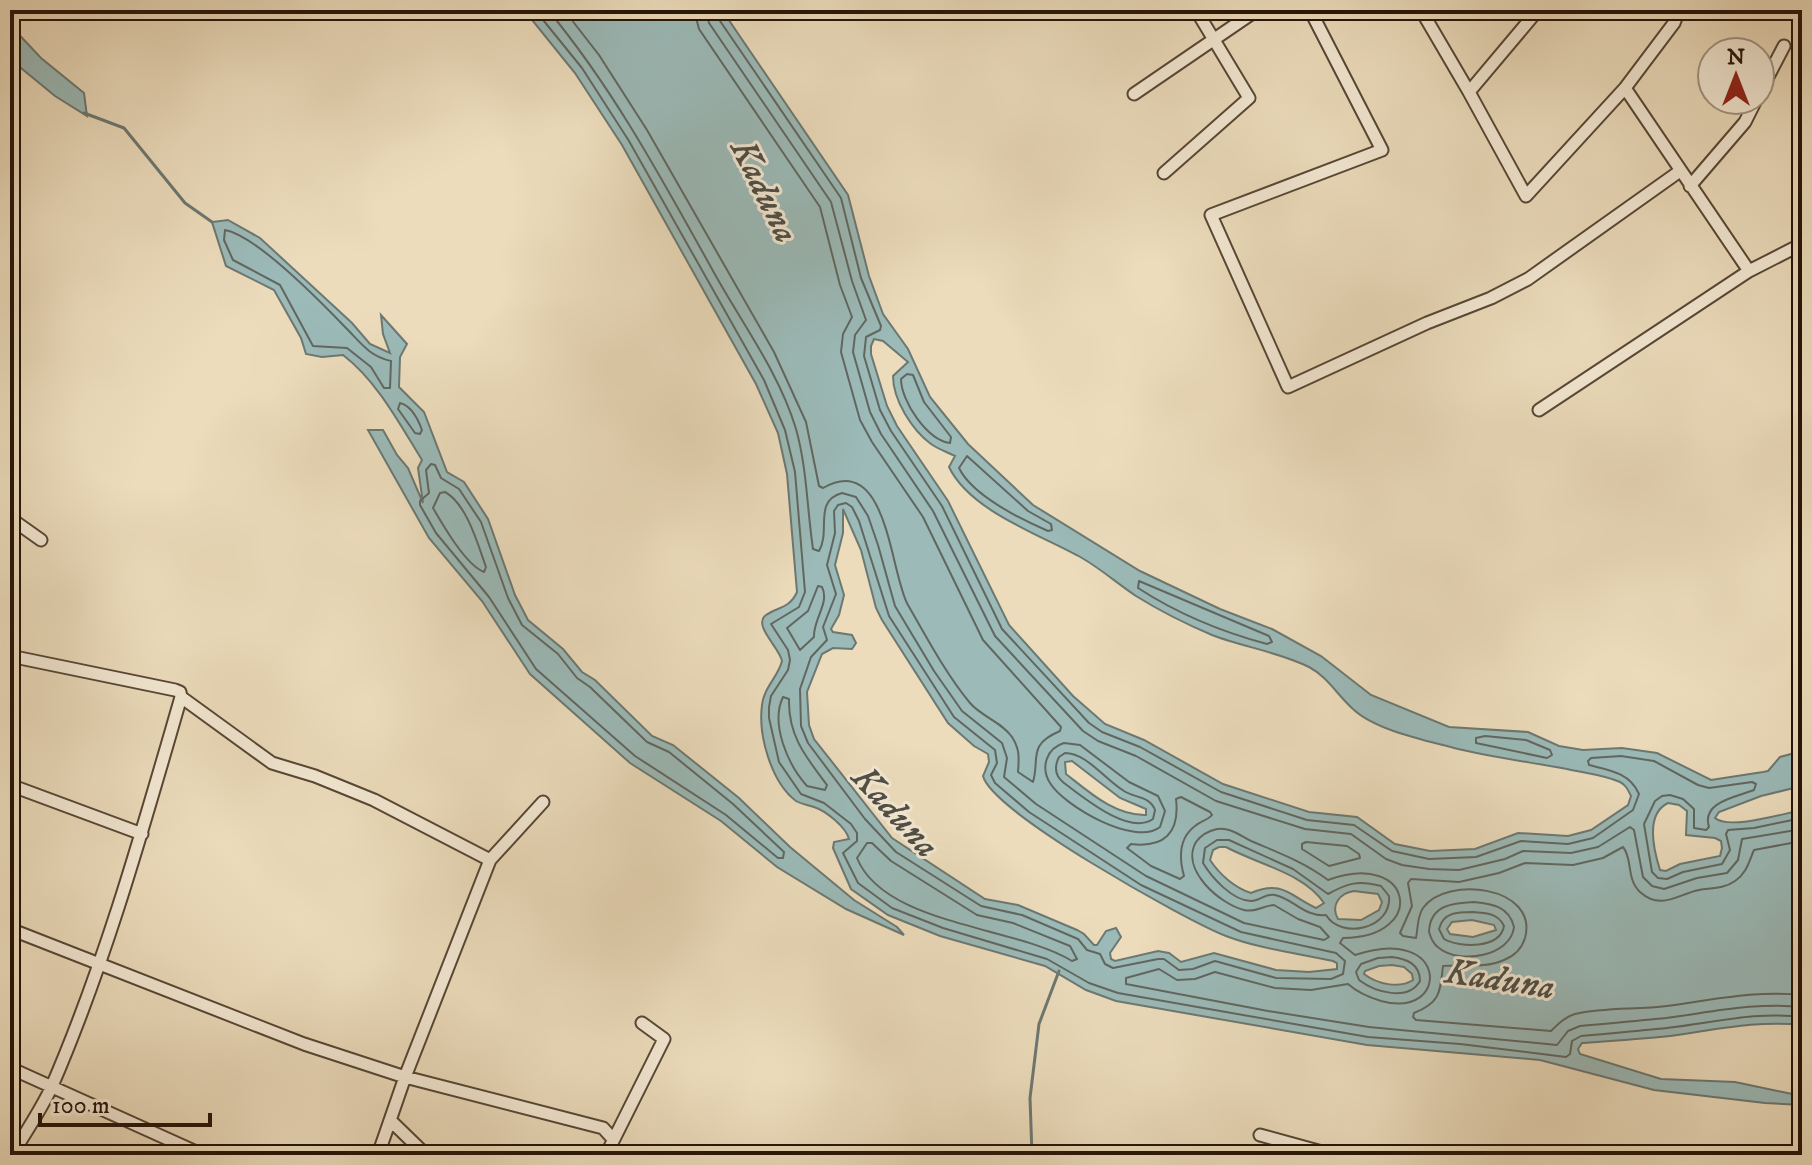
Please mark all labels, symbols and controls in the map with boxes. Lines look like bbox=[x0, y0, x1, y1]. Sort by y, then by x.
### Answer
north arrow bbox=[1696, 36, 1776, 116]
text: N bbox=[1727, 44, 1745, 71]
water label: Kaduna bbox=[719, 130, 808, 250]
water label: Kaduna bbox=[840, 755, 948, 868]
water label: Kaduna bbox=[1440, 949, 1558, 1011]
scale bar bbox=[40, 1077, 210, 1127]
text: 100 m bbox=[52, 1091, 110, 1121]

